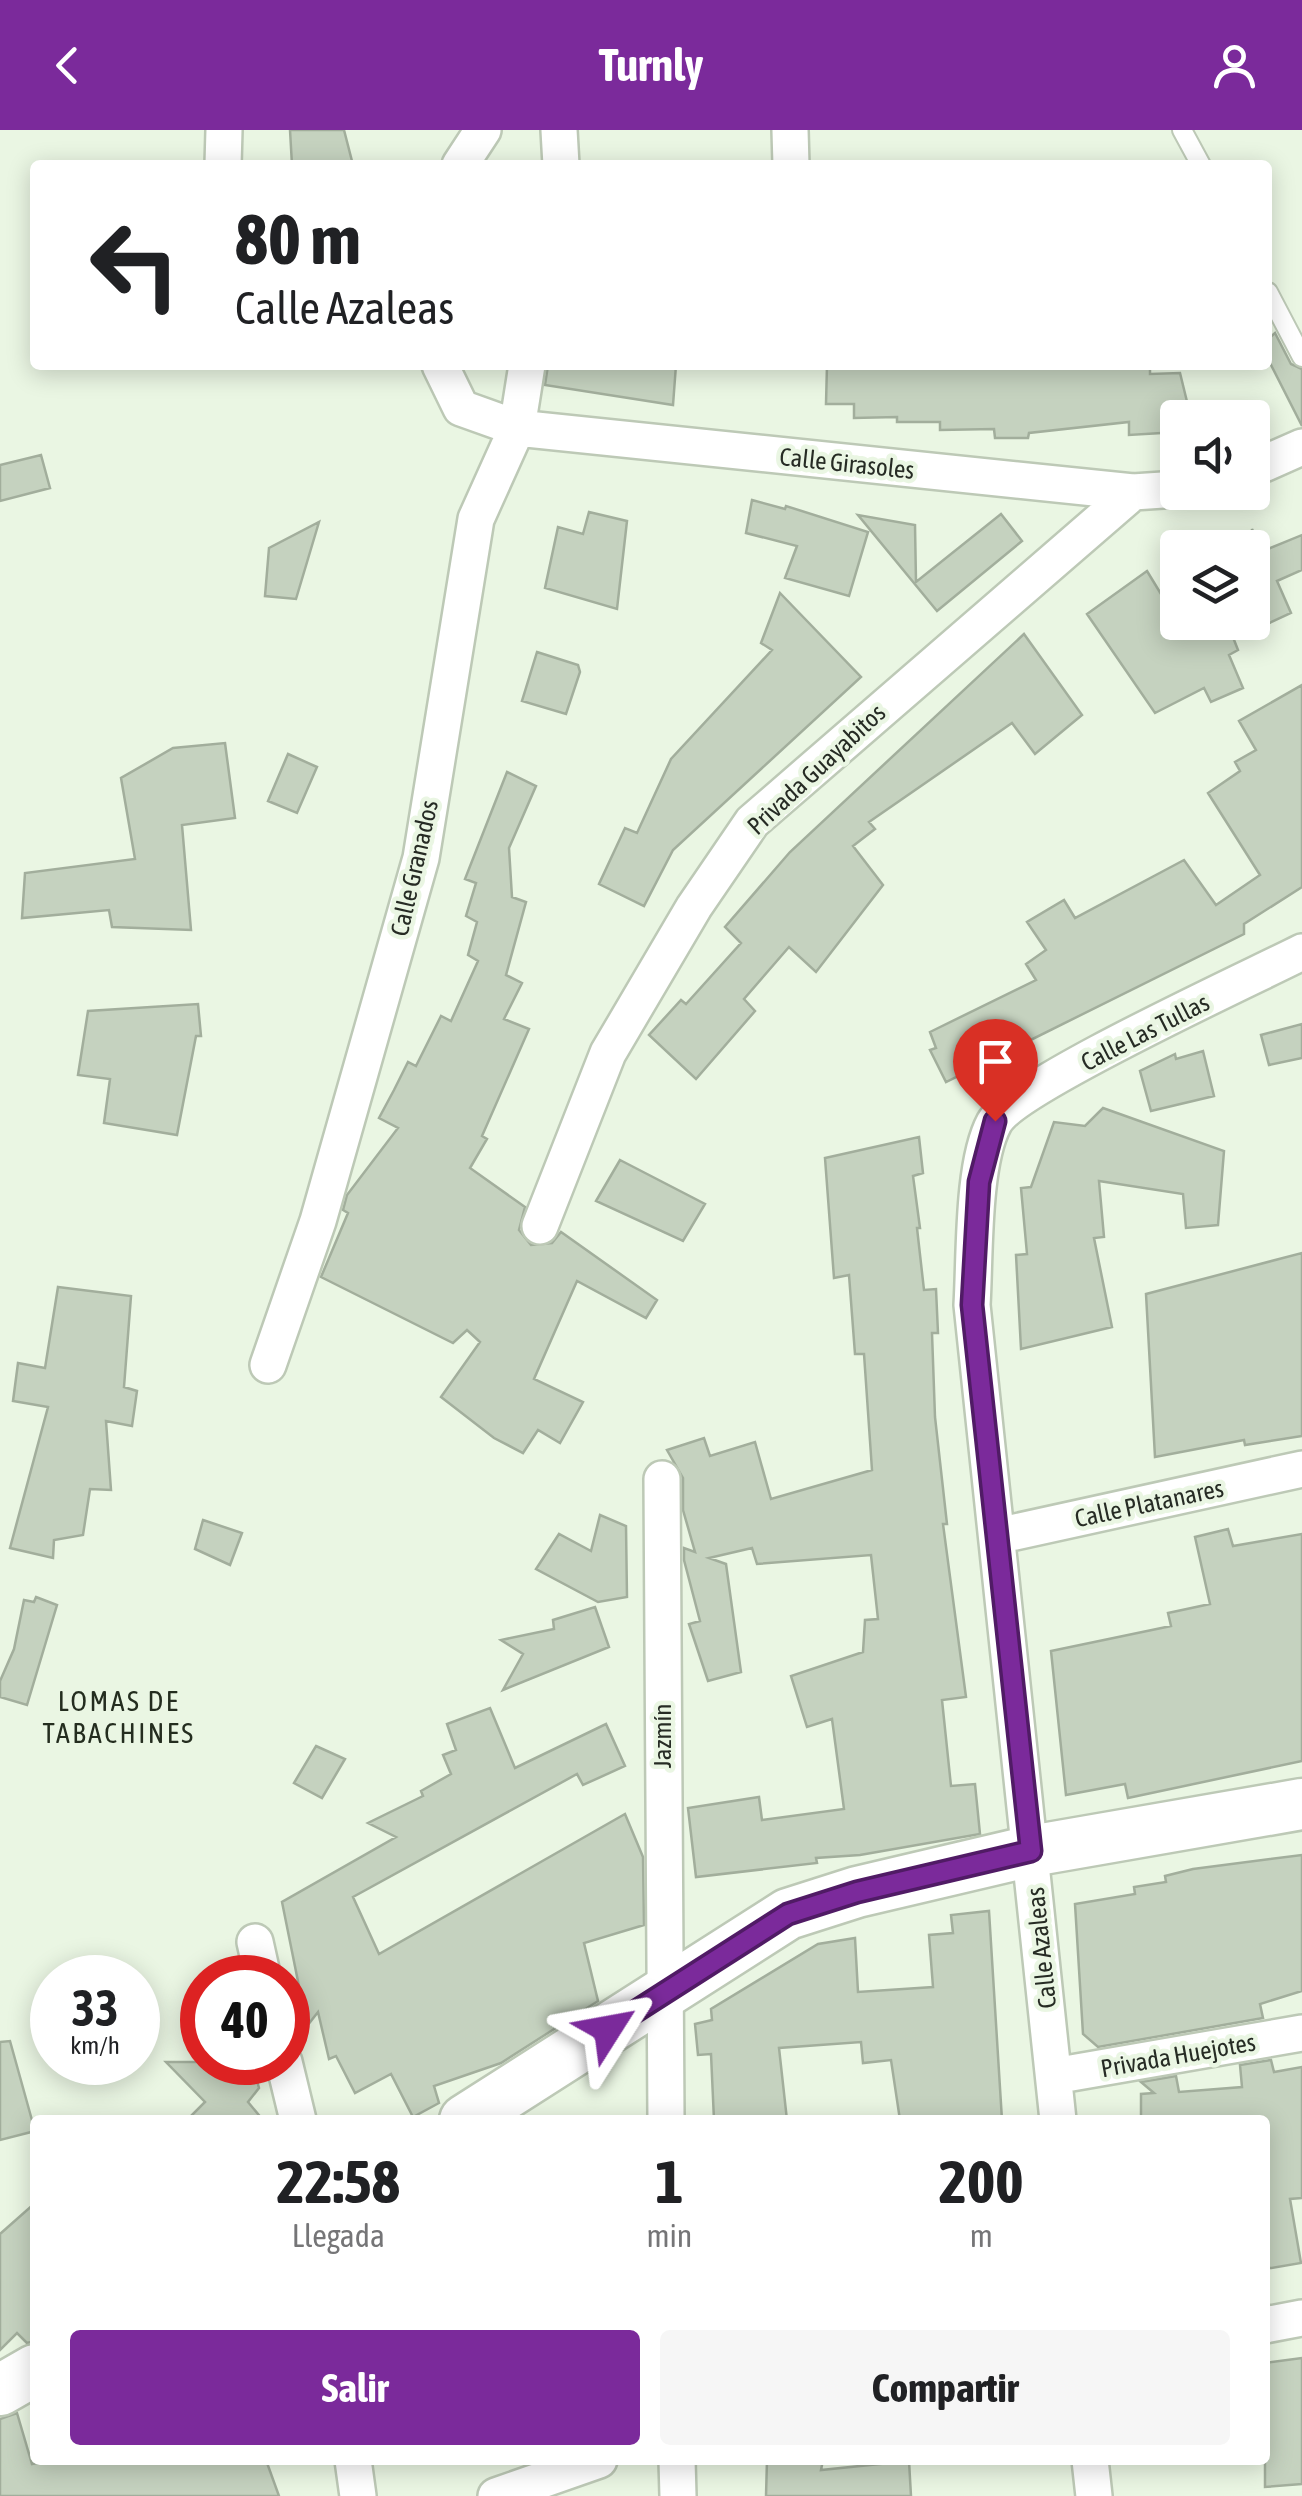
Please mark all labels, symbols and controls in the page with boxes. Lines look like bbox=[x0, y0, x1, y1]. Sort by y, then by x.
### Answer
icon: back bbox=[40, 38, 95, 93]
icon: person bbox=[1207, 38, 1262, 93]
text: Turnly bbox=[599, 39, 703, 91]
text: 80 m bbox=[235, 199, 361, 279]
icon: left bbox=[70, 200, 200, 330]
text: Calle Azaleas bbox=[235, 282, 454, 334]
map controls bbox=[1160, 400, 1270, 640]
button: sound bbox=[1160, 400, 1270, 510]
street label: Calle Girasoles bbox=[778, 442, 916, 484]
button: layers bbox=[1160, 530, 1270, 640]
street label: Privada Guayabitos bbox=[741, 698, 891, 840]
street label: Calle Granados bbox=[385, 797, 443, 939]
street label: Calle Las Tullas bbox=[1076, 988, 1214, 1076]
pin bbox=[953, 1019, 1038, 1122]
icon: arrive bbox=[968, 1034, 1023, 1089]
street label: Calle Platanares bbox=[1072, 1474, 1226, 1532]
district label: LOMAS DE TABACHINES bbox=[42, 1685, 196, 1749]
street label: Jazmín bbox=[648, 1704, 676, 1768]
street label: Calle Azaleas bbox=[1021, 1886, 1061, 2010]
speed limit sign: 40 bbox=[180, 1955, 310, 2085]
position arrow bbox=[556, 1977, 660, 2081]
text: 33 bbox=[71, 1979, 118, 2037]
street label: Privada Huejotes bbox=[1098, 2028, 1258, 2082]
text: km/h bbox=[70, 2031, 120, 2059]
text: 22:58 bbox=[276, 2147, 400, 2216]
text: 1 bbox=[655, 2147, 684, 2216]
text: 200 bbox=[939, 2147, 1023, 2216]
text: Llegada bbox=[292, 2217, 385, 2254]
text: min bbox=[646, 2217, 692, 2254]
text: m bbox=[970, 2217, 993, 2254]
button: Salir bbox=[70, 2330, 640, 2445]
button: Compartir bbox=[660, 2330, 1230, 2445]

